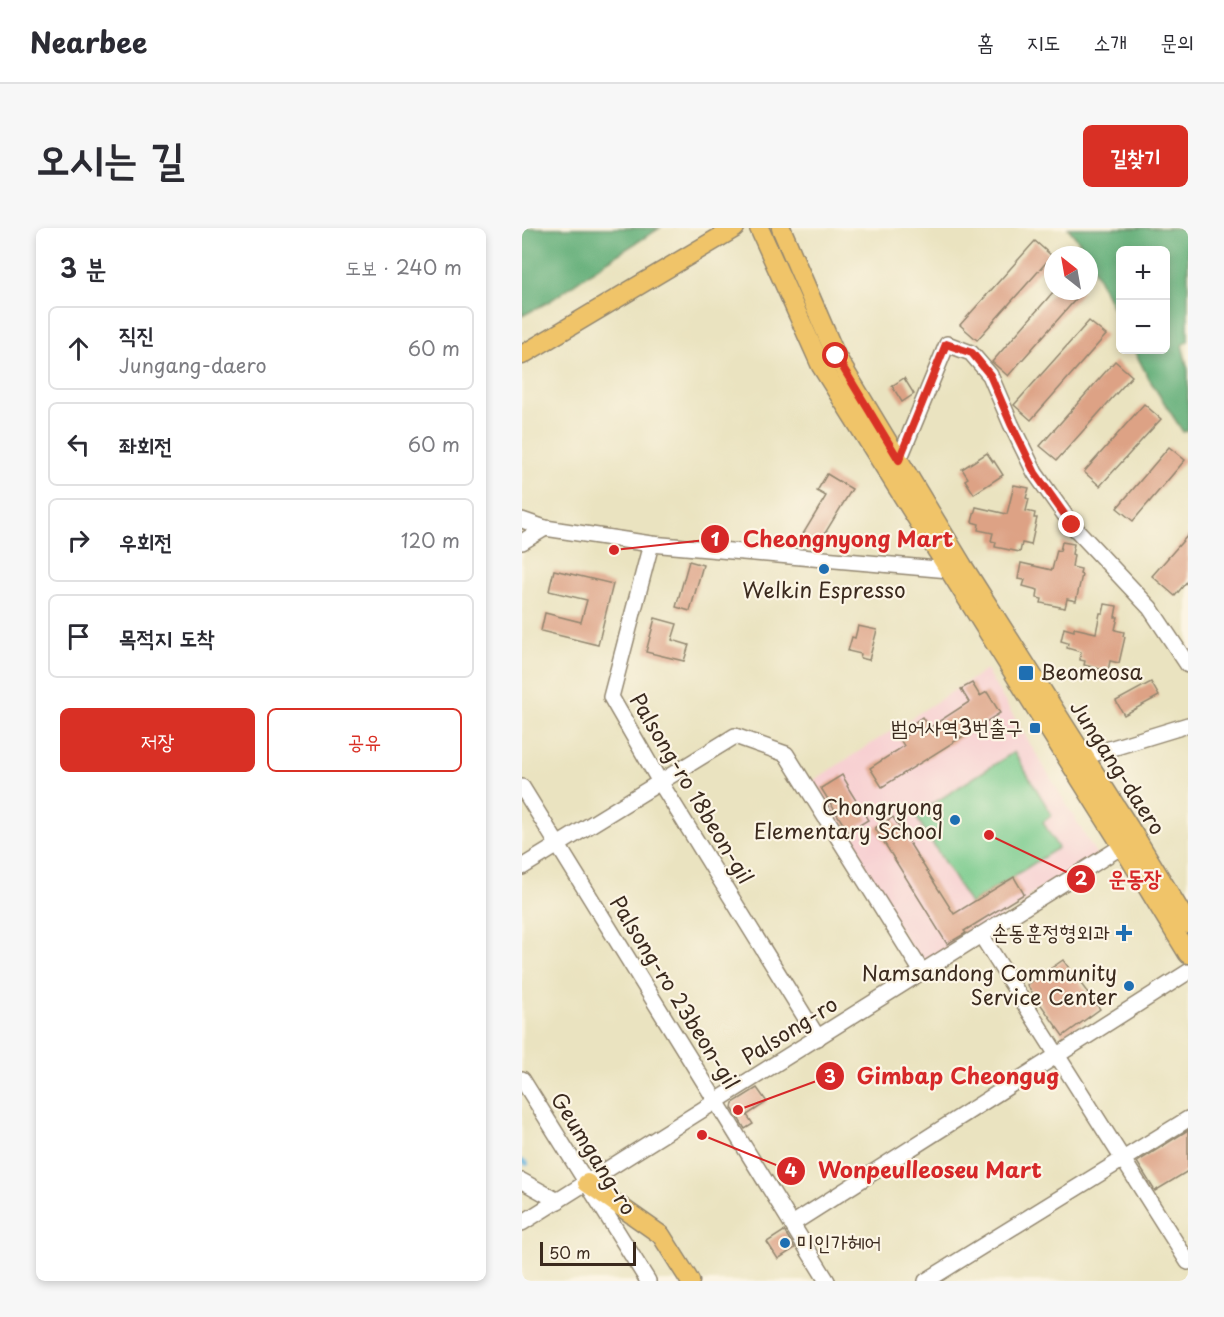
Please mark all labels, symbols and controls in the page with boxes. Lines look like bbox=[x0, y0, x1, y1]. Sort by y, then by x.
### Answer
text: Nearbee bbox=[30, 20, 147, 63]
text: 홈 bbox=[977, 25, 994, 57]
text: 지도 bbox=[1027, 25, 1060, 57]
text: 소개 bbox=[1093, 25, 1127, 57]
text: 문의 bbox=[1160, 25, 1194, 57]
text: 오시는 길 bbox=[36, 125, 185, 188]
button: 길찾기 bbox=[1083, 125, 1188, 187]
north arrow bbox=[1044, 246, 1098, 300]
map controls bbox=[1116, 246, 1170, 354]
button: + bbox=[1116, 246, 1170, 300]
text: 3 분 bbox=[60, 248, 106, 287]
text: 도보 · 240 m bbox=[345, 252, 462, 282]
button: − bbox=[1116, 300, 1170, 354]
text: 직진 bbox=[119, 317, 154, 350]
icon: ahead bbox=[62, 332, 95, 365]
text: 60 m bbox=[408, 333, 460, 363]
route start bbox=[822, 342, 848, 368]
text: Jungang-daero bbox=[119, 350, 267, 380]
icon: left bbox=[62, 428, 95, 461]
text: 좌회전 bbox=[119, 428, 172, 461]
text: 60 m bbox=[408, 429, 460, 459]
route end bbox=[1058, 511, 1084, 537]
callout: Cheongnyong Mart bbox=[700, 519, 966, 559]
text: Cheongnyong Mart bbox=[743, 521, 954, 554]
icon: right bbox=[62, 524, 95, 557]
text: 우회전 bbox=[119, 524, 172, 557]
text: 120 m bbox=[401, 525, 460, 555]
text: 1 bbox=[711, 525, 720, 552]
marker: Welkin Espresso bbox=[817, 562, 831, 576]
place label: Welkin Espresso bbox=[742, 573, 906, 605]
icon: arrive bbox=[62, 620, 95, 653]
text: 목적지 도착 bbox=[119, 620, 215, 653]
place label: Beomeosa bbox=[1040, 655, 1143, 687]
marker: Beomeosa bbox=[1017, 664, 1035, 682]
street label: Palsong-ro 18beon-gil bbox=[623, 686, 763, 890]
street label: Jungang-daero bbox=[1063, 693, 1174, 841]
button: 저장 bbox=[60, 708, 255, 772]
button: 공유 bbox=[267, 708, 462, 772]
place label: 범어사역3번출구 bbox=[891, 710, 1023, 742]
marker: 범어사역3번출구 bbox=[1028, 721, 1042, 735]
place label: Chongryong Elementary School bbox=[754, 790, 943, 846]
marker: Chongryong Elementary School bbox=[948, 813, 962, 827]
callout: 운동장 bbox=[1066, 859, 1173, 899]
text: 운동장 bbox=[1108, 860, 1162, 893]
text: 2 bbox=[1075, 864, 1088, 891]
street label: Palsong-ro 23beon-gil bbox=[603, 889, 748, 1095]
place label: 손동훈정형외과 bbox=[992, 915, 1110, 947]
marker: 손동훈정형외과 bbox=[1115, 924, 1133, 942]
place label: Namsandong Community Service Center bbox=[862, 956, 1117, 1012]
marker: Namsandong Community Service Center bbox=[1122, 979, 1136, 993]
street label: Palsong-ro bbox=[735, 987, 843, 1071]
callout: Gimbap Cheongug bbox=[815, 1056, 1072, 1096]
text: Gimbap Cheongug bbox=[857, 1058, 1059, 1091]
text: 3 bbox=[824, 1062, 836, 1089]
street label: Geumgang-ro bbox=[544, 1085, 645, 1221]
callout: Wonpeulleoseu Mart bbox=[776, 1151, 1054, 1191]
text: Wonpeulleoseu Mart bbox=[818, 1152, 1042, 1185]
text: 4 bbox=[785, 1156, 797, 1183]
place label: 미인가헤어 bbox=[797, 1225, 882, 1257]
marker: 미인가헤어 bbox=[778, 1236, 792, 1250]
scale bar bbox=[540, 1239, 636, 1266]
text: 50 m bbox=[549, 1240, 590, 1264]

